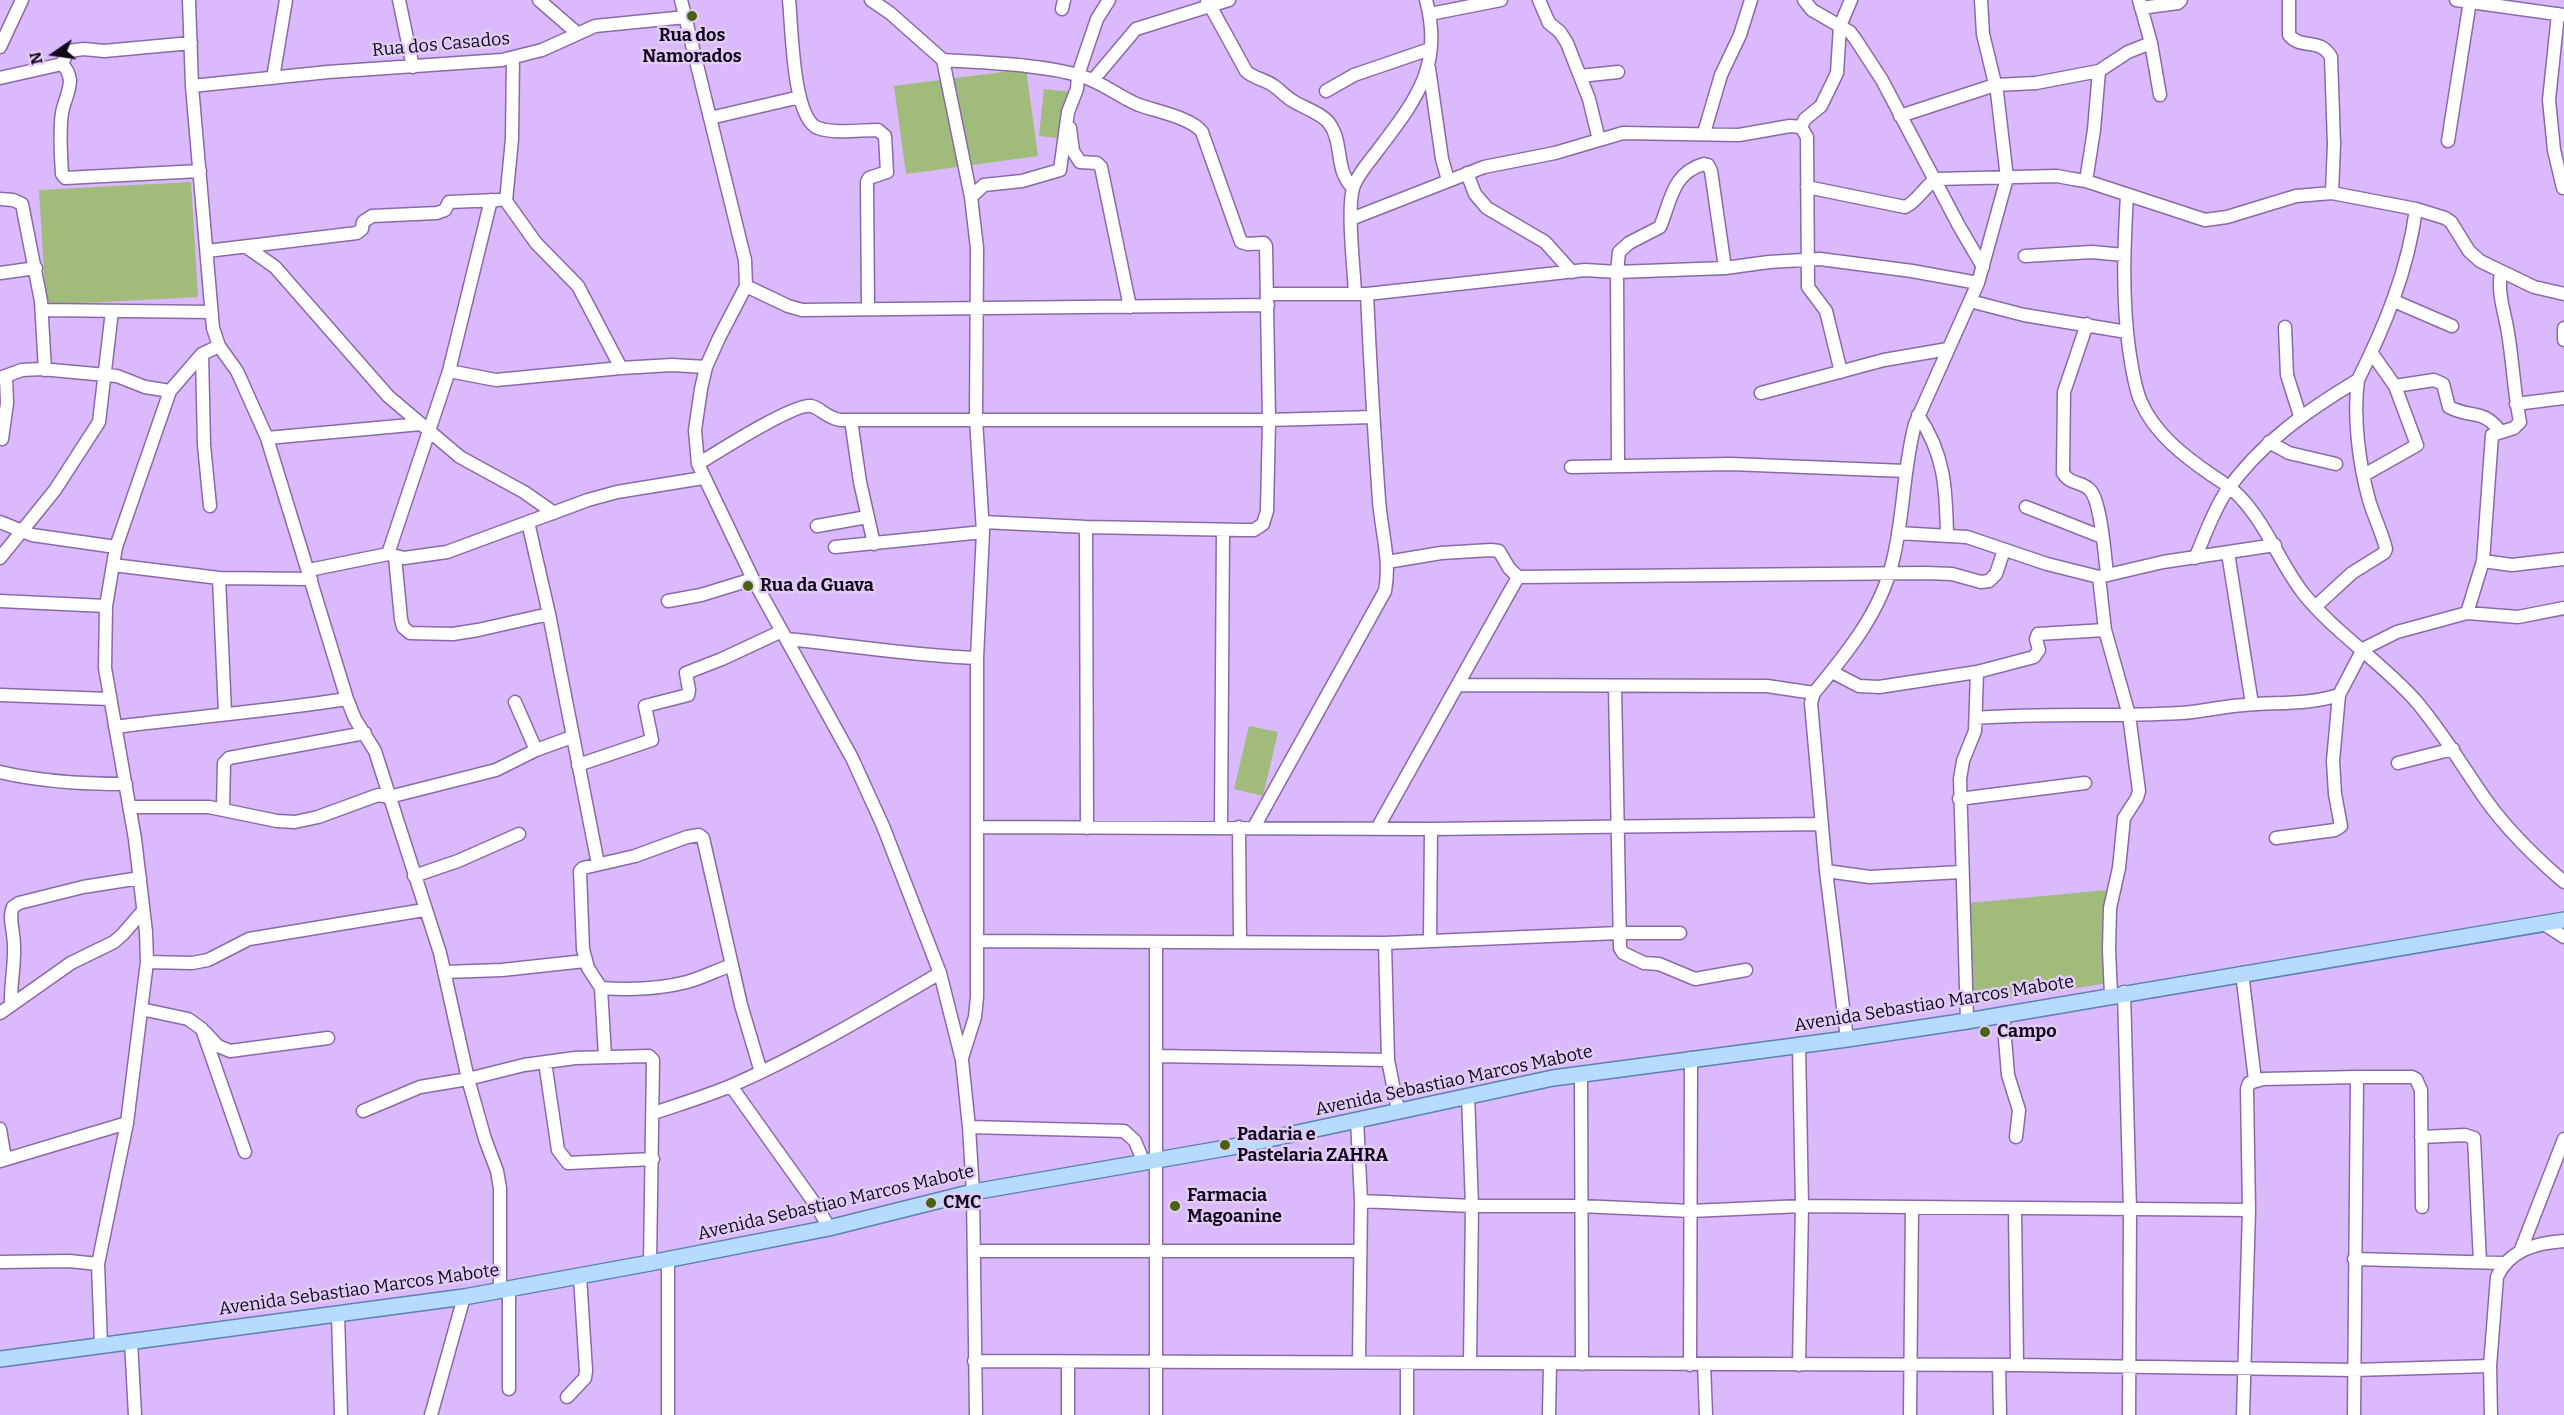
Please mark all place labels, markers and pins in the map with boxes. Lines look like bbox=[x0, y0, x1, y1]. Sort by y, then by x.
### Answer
marker: Rua dos Namorados bbox=[685, 9, 699, 23]
place label: Rua dos Namorados bbox=[642, 25, 742, 68]
place label: Rua da Guava bbox=[760, 575, 874, 597]
marker: Rua da Guava bbox=[741, 579, 755, 593]
place label: Campo bbox=[1997, 1021, 2057, 1043]
marker: Campo bbox=[1978, 1025, 1992, 1039]
place label: Padaria e Pastelaria ZAHRA bbox=[1237, 1124, 1388, 1166]
marker: Padaria e Pastelaria ZAHRA bbox=[1218, 1138, 1232, 1152]
place label: Farmacia Magoanine bbox=[1187, 1185, 1282, 1228]
place label: CMC bbox=[943, 1192, 981, 1214]
marker: CMC bbox=[924, 1196, 938, 1210]
marker: Farmacia Magoanine bbox=[1168, 1199, 1182, 1213]

